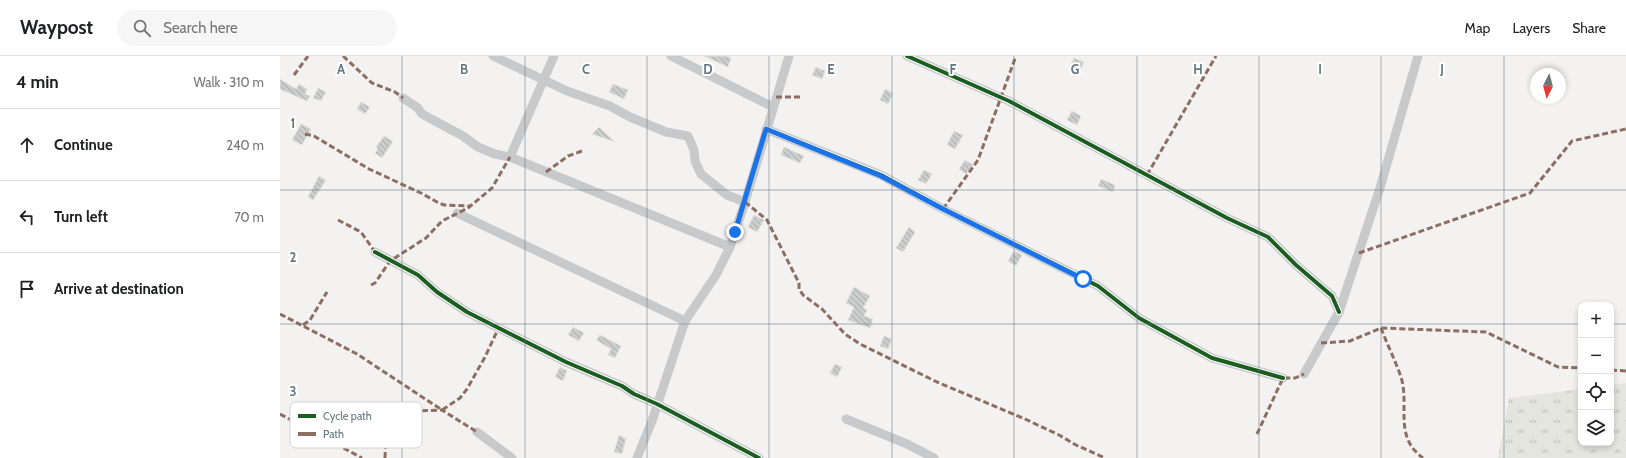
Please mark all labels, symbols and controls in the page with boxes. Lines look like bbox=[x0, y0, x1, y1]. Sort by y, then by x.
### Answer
search box bbox=[117, 10, 397, 46]
text: Waypost bbox=[20, 16, 93, 39]
icon: search bbox=[131, 17, 153, 39]
text: Search here bbox=[163, 19, 238, 37]
text: Map bbox=[1465, 19, 1490, 37]
text: Layers bbox=[1512, 19, 1550, 37]
text: Share bbox=[1572, 19, 1606, 37]
text: A bbox=[337, 61, 346, 77]
text: B bbox=[460, 61, 468, 77]
text: C bbox=[582, 61, 590, 77]
text: D bbox=[703, 61, 713, 77]
text: E bbox=[827, 61, 835, 77]
text: F bbox=[950, 61, 957, 77]
text: G bbox=[1071, 61, 1080, 77]
text: H bbox=[1193, 61, 1203, 77]
text: I bbox=[1318, 61, 1322, 77]
text: J bbox=[1439, 61, 1444, 77]
north arrow bbox=[1530, 68, 1566, 104]
text: 4 min bbox=[16, 72, 59, 92]
text: Walk · 310 m bbox=[193, 74, 264, 90]
text: 1 bbox=[291, 115, 295, 131]
icon: ahead bbox=[16, 134, 38, 156]
text: Continue bbox=[54, 136, 113, 154]
text: 240 m bbox=[226, 137, 264, 153]
icon: left bbox=[16, 206, 38, 228]
text: Turn left bbox=[54, 208, 108, 226]
text: 70 m bbox=[234, 209, 264, 225]
route end bbox=[726, 223, 744, 241]
text: 2 bbox=[290, 249, 297, 265]
route start bbox=[1074, 270, 1092, 288]
icon: arrive bbox=[16, 278, 38, 300]
text: Arrive at destination bbox=[54, 280, 184, 298]
map controls bbox=[1578, 302, 1614, 446]
button: + bbox=[1578, 302, 1614, 338]
button: − bbox=[1578, 338, 1614, 374]
button: locate bbox=[1578, 374, 1614, 410]
text: 3 bbox=[289, 383, 297, 399]
legend bbox=[290, 402, 422, 448]
text: Cycle path bbox=[323, 409, 372, 423]
button: layers bbox=[1578, 410, 1614, 446]
text: Path bbox=[323, 427, 344, 441]

